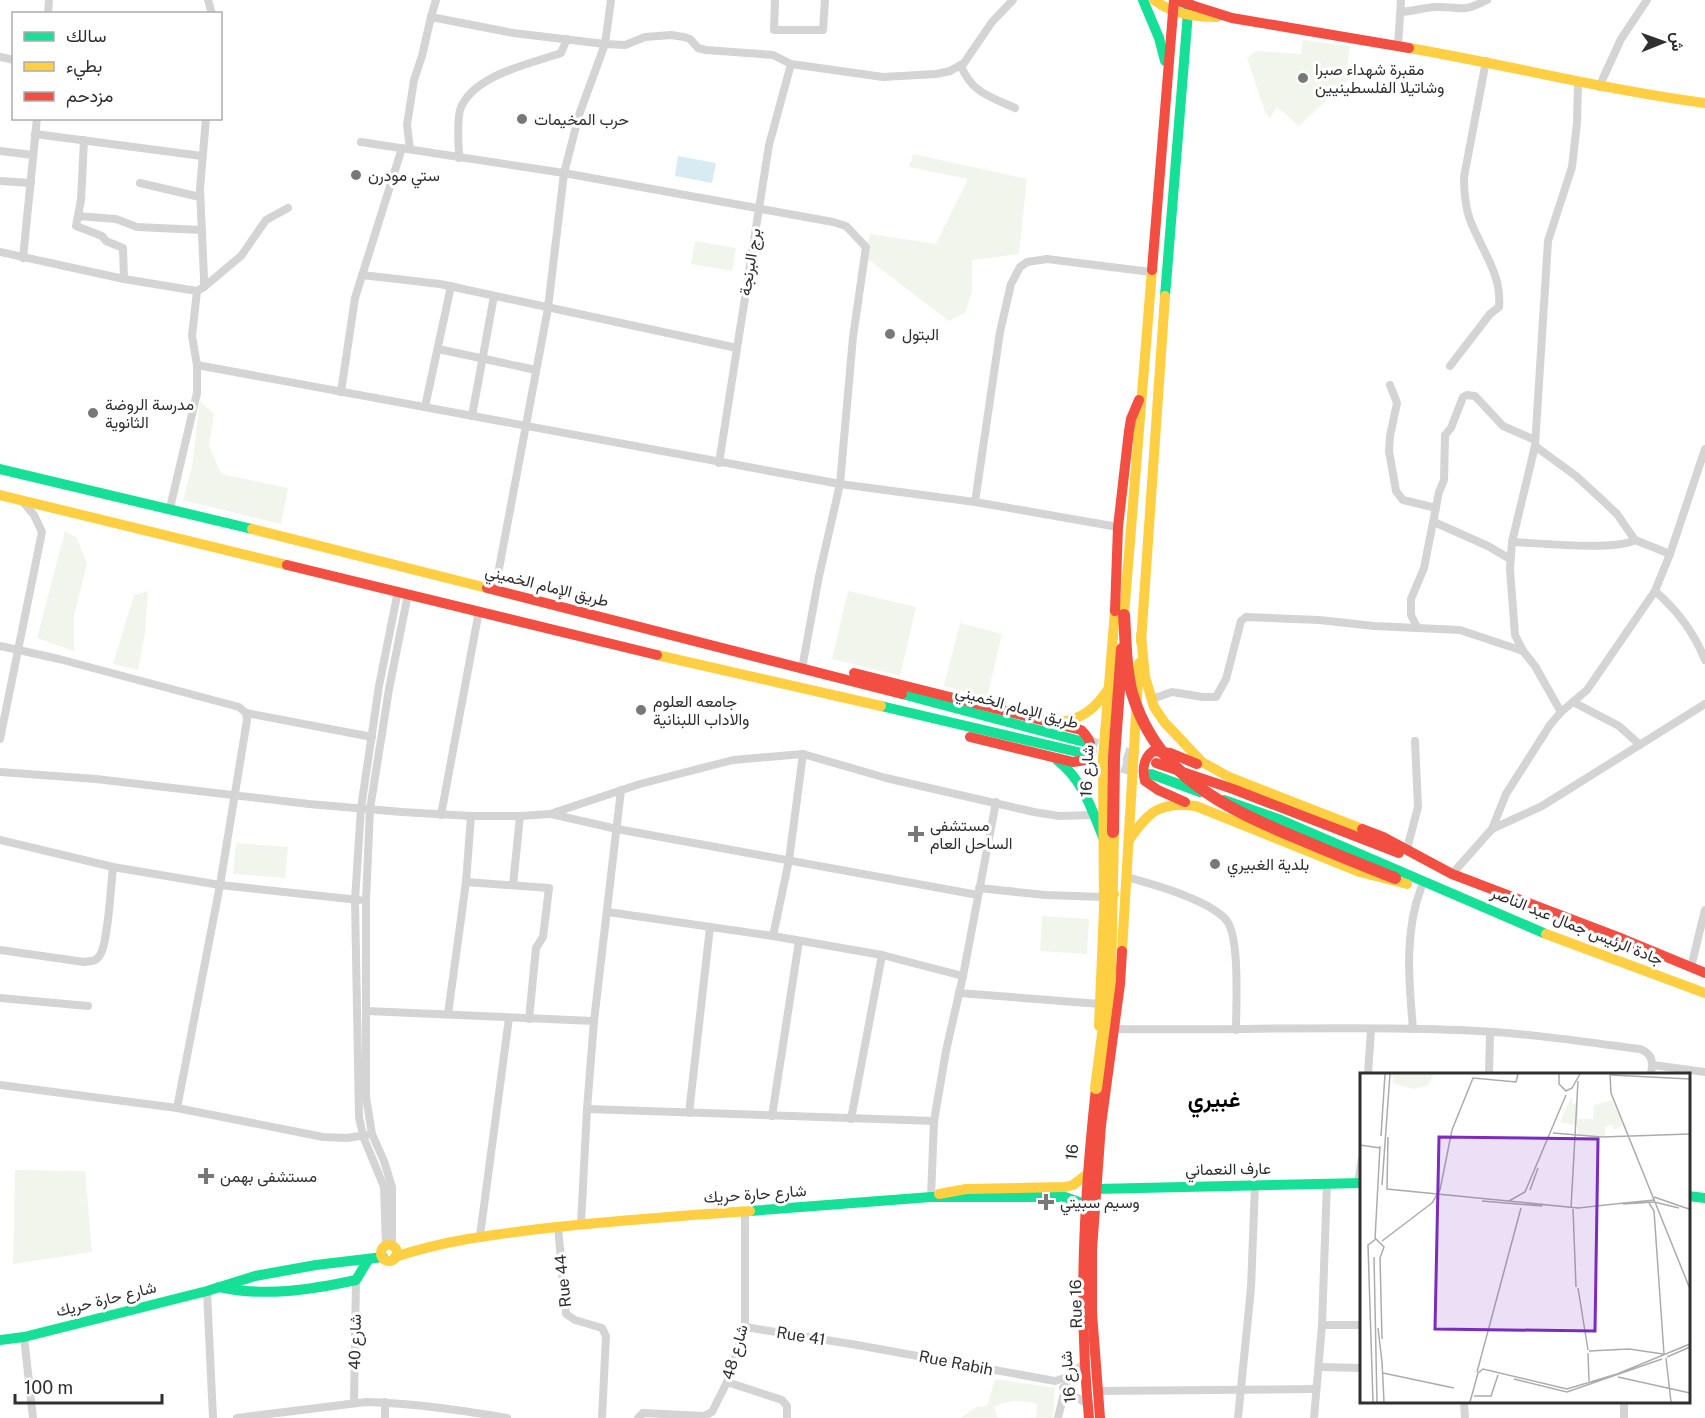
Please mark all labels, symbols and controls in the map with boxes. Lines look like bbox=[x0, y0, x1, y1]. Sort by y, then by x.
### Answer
legend bbox=[12, 12, 222, 120]
north arrow bbox=[1633, 12, 1693, 72]
text: سالك bbox=[66, 25, 106, 46]
text: ش bbox=[1668, 32, 1687, 52]
text: بطيء bbox=[66, 55, 102, 81]
place label: مقبرة شهداء صبرا وشاتيلا الفلسطينيين bbox=[1315, 60, 1444, 98]
marker: مقبرة شهداء صبرا وشاتيلا الفلسطينيين bbox=[1296, 71, 1310, 85]
text: مزدحم bbox=[66, 85, 113, 108]
place label: حرب المخيمات bbox=[534, 110, 629, 130]
marker: حرب المخيمات bbox=[515, 112, 529, 126]
place label: ستي مودرن bbox=[368, 166, 440, 189]
marker: ستي مودرن bbox=[349, 168, 363, 182]
street label: برج البرنجة bbox=[735, 227, 767, 297]
place label: البتول bbox=[902, 325, 939, 345]
marker: البتول bbox=[883, 327, 897, 341]
place label: مدرسة الروضة الثانوية bbox=[105, 395, 194, 433]
marker: مدرسة الروضة الثانوية bbox=[86, 406, 100, 420]
street label: طريق الإمام الخميني bbox=[482, 561, 611, 614]
street label: طريق الإمام الخميني bbox=[952, 681, 1081, 736]
place label: جامعه العلوم والاداب اللبنانية bbox=[653, 692, 749, 730]
marker: جامعه العلوم والاداب اللبنانية bbox=[634, 703, 648, 717]
street label: شارع 16 bbox=[1077, 744, 1099, 798]
place label: مستشفى الساحل العام bbox=[930, 816, 1013, 854]
marker: مستشفى الساحل العام bbox=[907, 825, 925, 843]
place label: بلدية الغبيري bbox=[1227, 855, 1309, 878]
marker: بلدية الغبيري bbox=[1208, 857, 1222, 871]
street label: جادة الرئيس جمال عبد الناصر bbox=[1487, 882, 1666, 970]
inset map bbox=[1360, 1073, 1690, 1403]
district label: غبيري bbox=[1188, 1086, 1240, 1118]
street label: 16 bbox=[1062, 1143, 1082, 1161]
street label: عارف النعماني bbox=[1185, 1159, 1271, 1183]
marker: مستشفى بهمن bbox=[197, 1167, 215, 1185]
place label: مستشفى بهمن bbox=[220, 1167, 317, 1187]
street label: شارع حارة حريك bbox=[703, 1181, 807, 1209]
marker: وسيم سبيتي bbox=[1037, 1193, 1055, 1211]
place label: وسيم سبيتي bbox=[1060, 1193, 1140, 1216]
street label: Rue 44 bbox=[551, 1254, 575, 1308]
street label: شارع حارة حريك bbox=[54, 1277, 159, 1323]
street label: Rue 16 bbox=[1066, 1279, 1086, 1329]
street label: شارع 40 bbox=[345, 1314, 367, 1370]
street label: شارع 48 bbox=[718, 1322, 754, 1382]
street label: Rue 41 bbox=[775, 1323, 827, 1349]
street label: Rue Rabih bbox=[917, 1347, 995, 1379]
street label: شارع 16 bbox=[1056, 1350, 1082, 1404]
scale bar bbox=[15, 1367, 162, 1405]
text: 100 m bbox=[24, 1377, 73, 1398]

